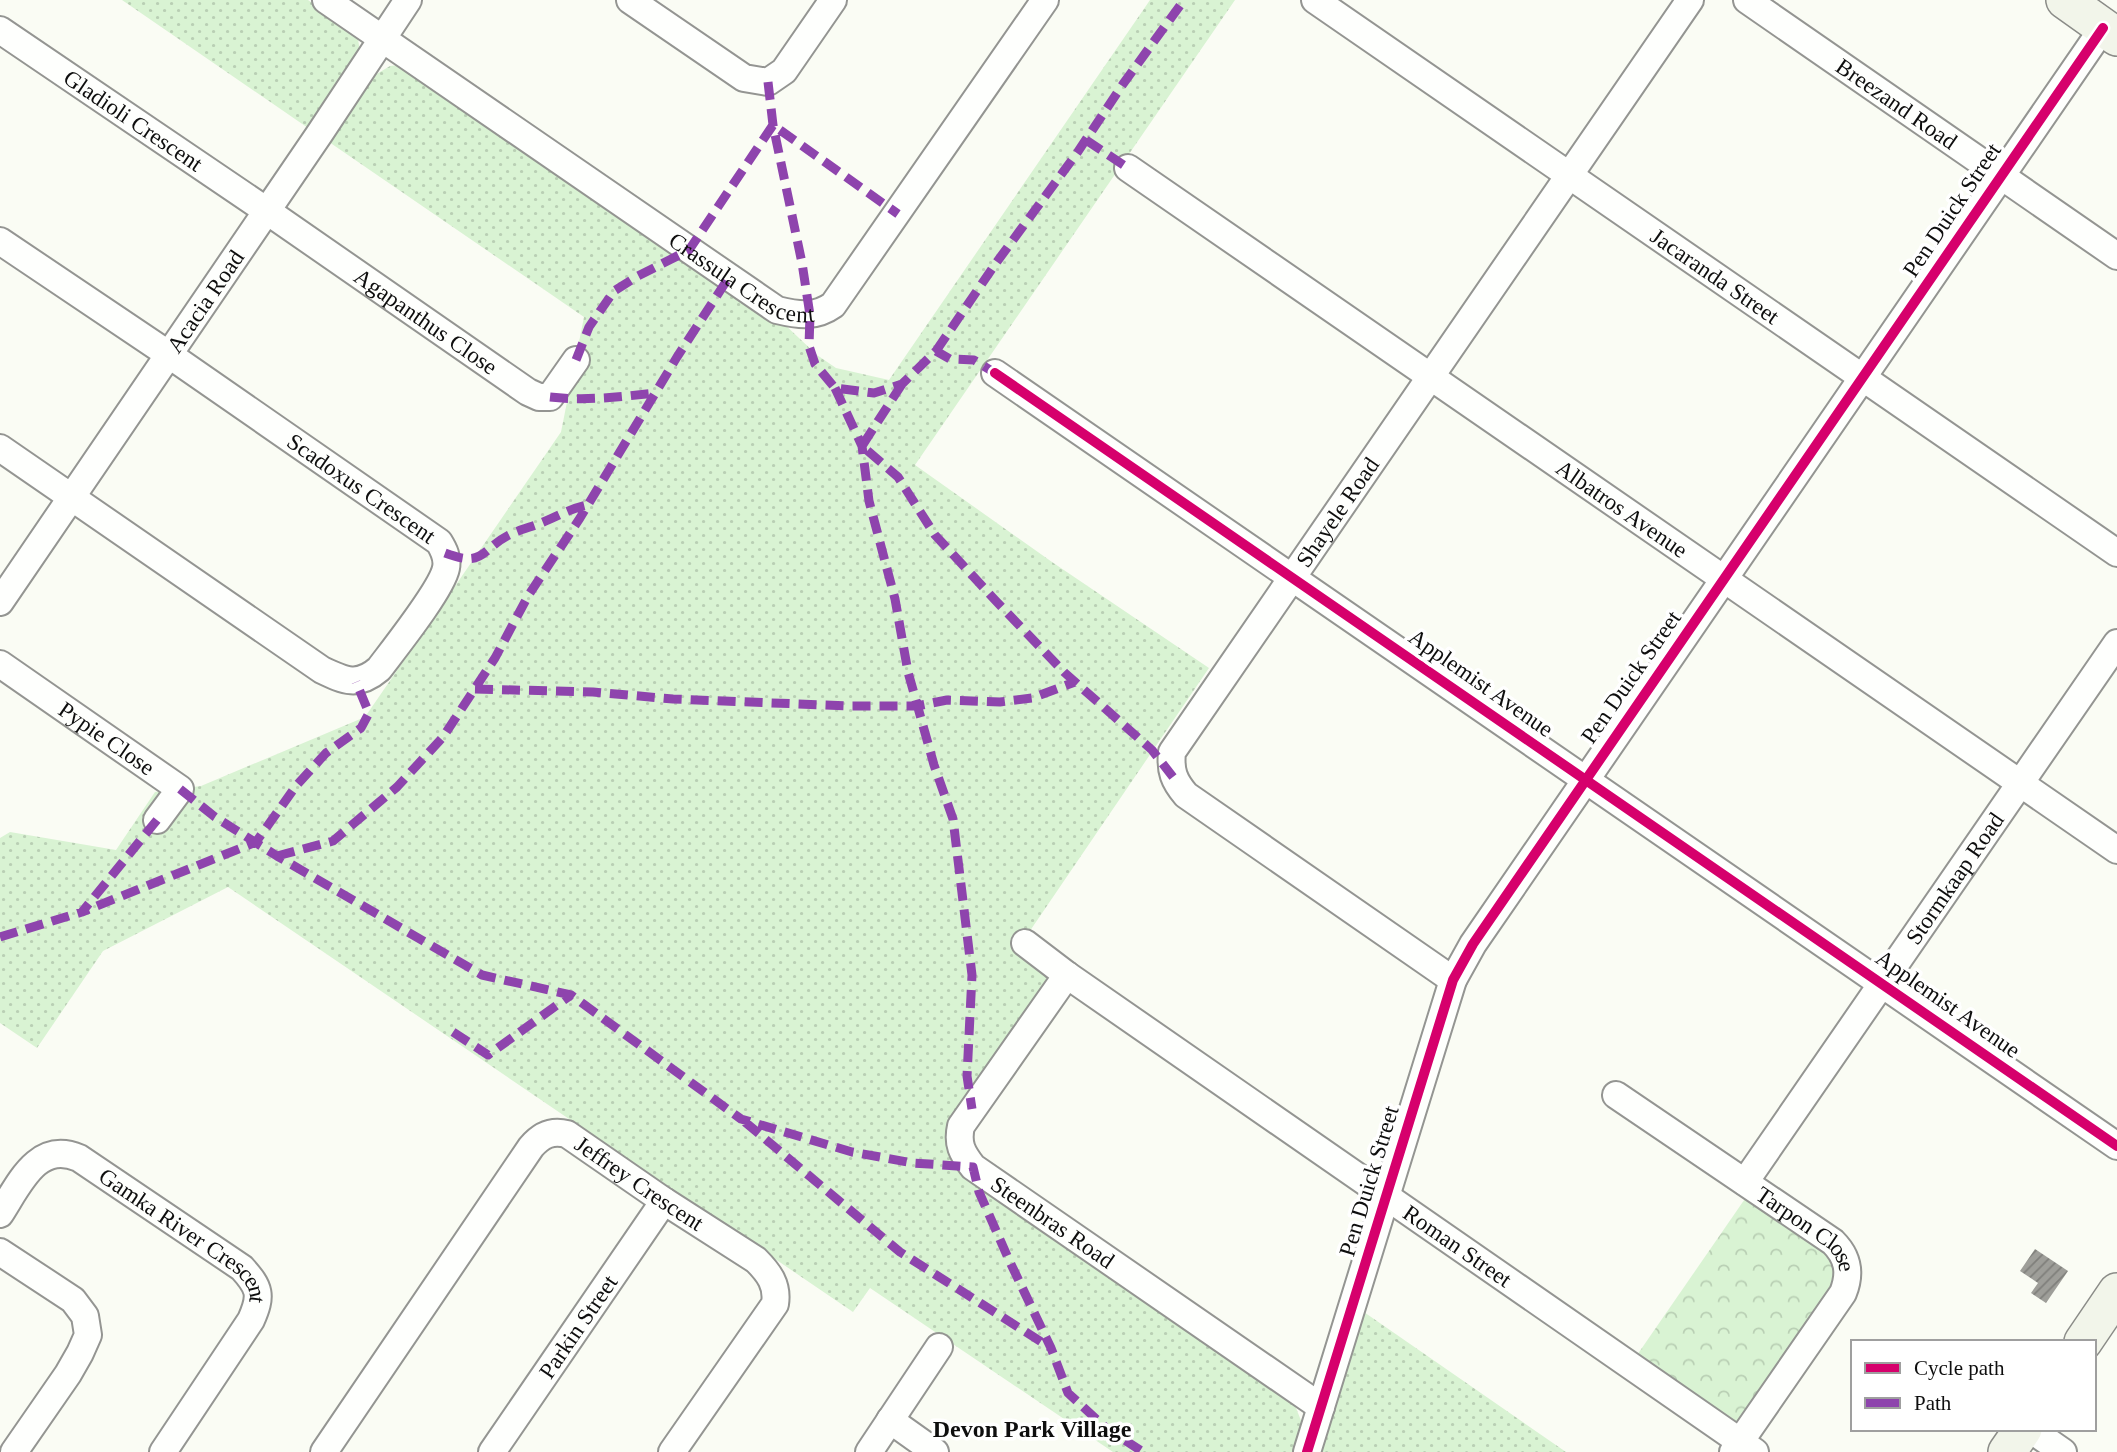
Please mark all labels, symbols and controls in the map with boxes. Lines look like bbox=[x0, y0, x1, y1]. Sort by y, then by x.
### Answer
street label: Breezand Road bbox=[1831, 53, 1962, 154]
street label: Gladioli Crescent bbox=[59, 65, 208, 176]
street label: Pen Duick Street bbox=[1898, 138, 2006, 282]
street label: Jacaranda Street bbox=[1646, 223, 1785, 329]
street label: Crassula Crescent bbox=[664, 227, 816, 327]
street label: Acacia Road bbox=[162, 245, 249, 357]
street label: Agapanthus Close bbox=[350, 263, 502, 379]
street label: Scadoxus Crescent bbox=[283, 428, 441, 549]
street label: Shayele Road bbox=[1291, 452, 1384, 572]
street label: Albatros Avenue bbox=[1552, 455, 1692, 562]
street label: Pen Duick Street bbox=[1576, 605, 1686, 748]
street label: Applemist Avenue bbox=[1404, 624, 1558, 742]
street label: Pypie Close bbox=[54, 696, 159, 780]
street label: Stormkaap Road bbox=[1901, 807, 2009, 949]
street label: Applemist Avenue bbox=[1871, 945, 2025, 1063]
street label: Pen Duick Street bbox=[1334, 1102, 1404, 1259]
street label: Jeffrey Crescent bbox=[570, 1131, 709, 1236]
street label: Gamka River Crescent bbox=[94, 1163, 271, 1305]
street label: Steenbras Road bbox=[986, 1171, 1119, 1273]
street label: Tarpon Close bbox=[1752, 1181, 1860, 1273]
street label: Roman Street bbox=[1399, 1200, 1517, 1292]
street label: Parkin Street bbox=[534, 1270, 622, 1383]
legend bbox=[1851, 1340, 2096, 1431]
text: Cycle path bbox=[1914, 1356, 2005, 1380]
text: Path bbox=[1914, 1391, 1952, 1415]
district label: Devon Park Village bbox=[933, 1416, 1132, 1442]

